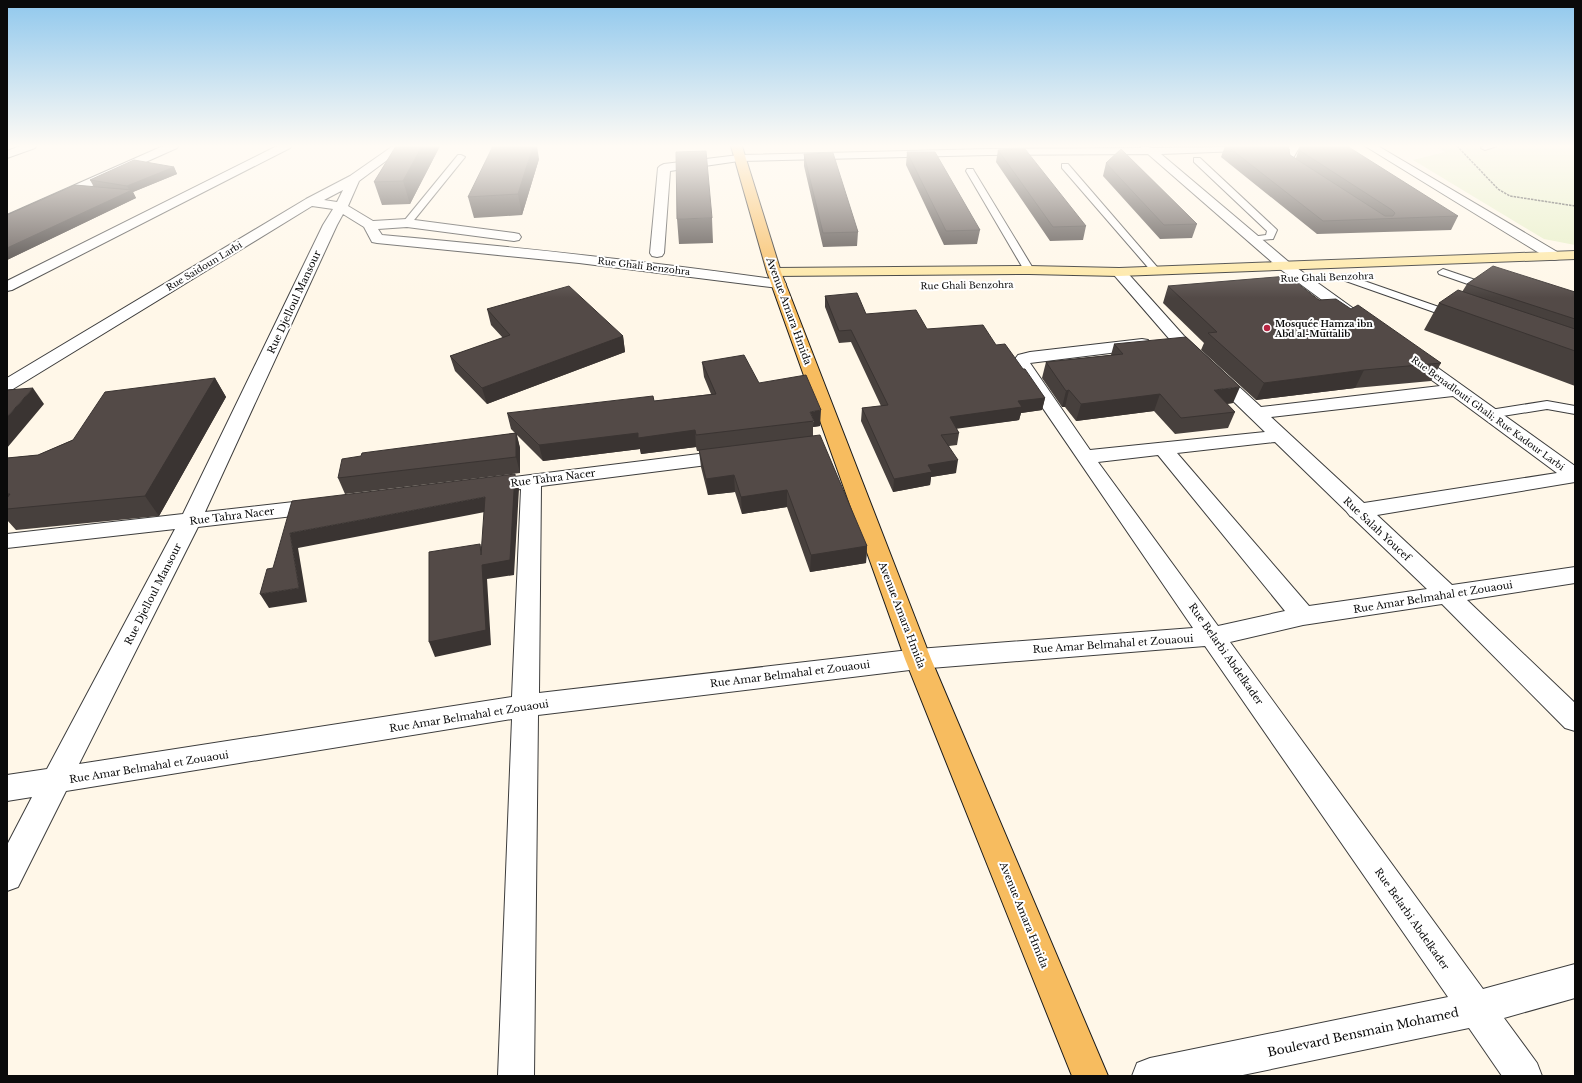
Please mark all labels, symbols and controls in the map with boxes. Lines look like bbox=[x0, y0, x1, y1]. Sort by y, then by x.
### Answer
street label: Rue Saidoun Larbi bbox=[164, 239, 244, 293]
street label: Rue Djelloul Mansour bbox=[264, 248, 324, 356]
street label: Rue Ghali Benzohra bbox=[597, 255, 691, 277]
street label: Avenue Amara Hmida bbox=[763, 255, 815, 367]
street label: Rue Ghali Benzohra bbox=[1280, 270, 1374, 284]
street label: Rue Ghali Benzohra bbox=[920, 279, 1014, 291]
place label: Mosquée Hamza ibn Abd al-Muttalib bbox=[1274, 318, 1373, 339]
marker: Mosquée Hamza ibn Abd al-Muttalib bbox=[1262, 323, 1272, 333]
street label: Rue Benadlouti Ghali; Rue Kadour Larbi bbox=[1409, 354, 1567, 472]
street label: Rue Tahra Nacer bbox=[510, 466, 596, 490]
street label: Rue Salah Youcef bbox=[1340, 494, 1415, 565]
street label: Rue Tahra Nacer bbox=[189, 504, 275, 528]
street label: Rue Djelloul Mansour bbox=[122, 541, 184, 647]
street label: Avenue Amara Hmida bbox=[875, 559, 929, 671]
street label: Rue Amar Belmahal et Zouaoui bbox=[1352, 578, 1514, 616]
street label: Rue Belarbi Abdelkader bbox=[1186, 601, 1266, 708]
street label: Rue Amar Belmahal et Zouaoui bbox=[1032, 632, 1194, 656]
street label: Rue Amar Belmahal et Zouaoui bbox=[709, 658, 871, 690]
street label: Rue Amar Belmahal et Zouaoui bbox=[388, 697, 550, 735]
street label: Rue Amar Belmahal et Zouaoui bbox=[68, 748, 230, 786]
street label: Avenue Amara Hmida bbox=[996, 859, 1051, 970]
street label: Rue Belarbi Abdelkader bbox=[1372, 866, 1452, 973]
street label: Boulevard Bensmain Mohamed bbox=[1266, 1004, 1460, 1060]

